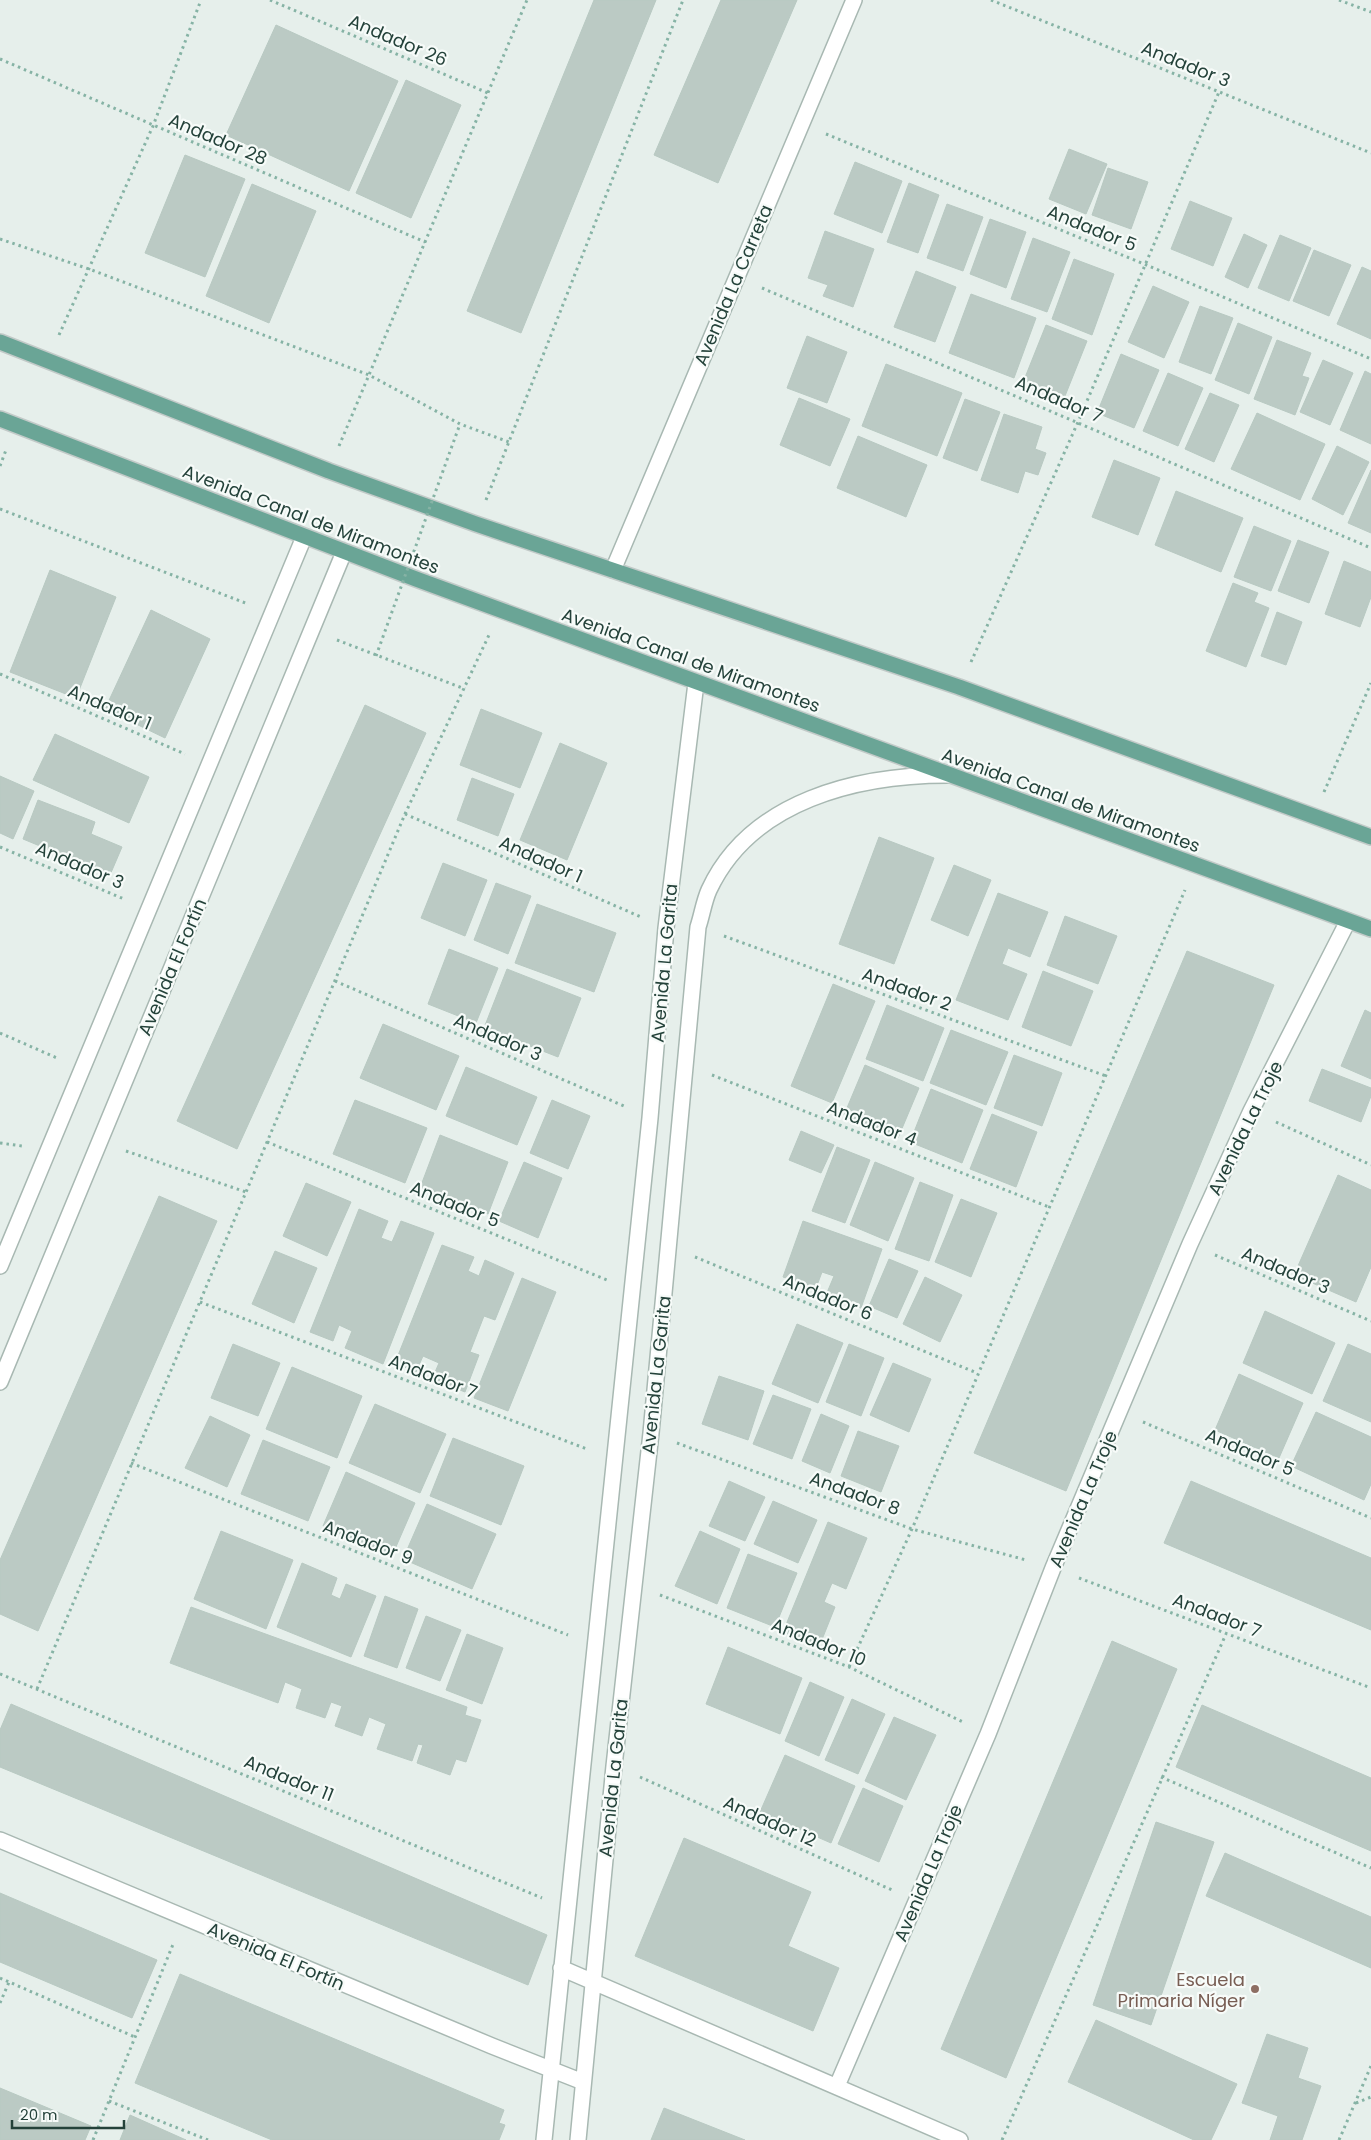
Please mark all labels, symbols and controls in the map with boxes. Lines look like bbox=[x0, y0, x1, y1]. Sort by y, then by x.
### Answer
street label: Andador 26 bbox=[345, 8, 451, 72]
street label: Andador 3 bbox=[1138, 35, 1234, 93]
street label: Andador 28 bbox=[165, 107, 271, 171]
street label: Andador 5 bbox=[1044, 199, 1140, 257]
street label: Avenida La Carreta bbox=[688, 201, 778, 369]
street label: Andador 7 bbox=[1011, 369, 1107, 429]
street label: Avenida Canal de Miramontes bbox=[179, 458, 443, 580]
street label: Avenida Canal de Miramontes bbox=[558, 602, 824, 718]
street label: Andador 1 bbox=[64, 678, 156, 736]
street label: Avenida Canal de Miramontes bbox=[938, 742, 1204, 858]
street label: Andador 1 bbox=[495, 829, 587, 889]
street label: Andador 3 bbox=[32, 835, 128, 895]
street label: Avenida La Garita bbox=[645, 883, 683, 1043]
street label: Avenida El Fortín bbox=[132, 895, 212, 1039]
street label: Andador 2 bbox=[859, 961, 955, 1017]
street label: Andador 3 bbox=[450, 1007, 546, 1067]
street label: Avenida La Troje bbox=[1202, 1057, 1288, 1199]
street label: Andador 4 bbox=[823, 1094, 921, 1152]
street label: Andador 5 bbox=[407, 1175, 503, 1233]
street label: Andador 3 bbox=[1238, 1240, 1334, 1300]
street label: Andador 6 bbox=[779, 1268, 877, 1326]
street label: Avenida La Garita bbox=[635, 1294, 677, 1456]
street label: Andador 7 bbox=[385, 1348, 481, 1404]
street label: Andador 5 bbox=[1202, 1422, 1298, 1482]
street label: Avenida La Troje bbox=[1043, 1427, 1123, 1571]
street label: Andador 8 bbox=[806, 1465, 904, 1521]
street label: Andador 9 bbox=[319, 1513, 417, 1571]
street label: Andador 7 bbox=[1169, 1587, 1265, 1643]
street label: Andador 10 bbox=[768, 1612, 870, 1672]
street label: Avenida La Garita bbox=[592, 1697, 634, 1859]
street label: Andador 11 bbox=[240, 1749, 338, 1807]
street label: Andador 12 bbox=[720, 1789, 820, 1853]
street label: Avenida La Troje bbox=[888, 1801, 968, 1945]
street label: Avenida El Fortín bbox=[204, 1916, 348, 1996]
place label: Escuela Primaria Níger bbox=[1117, 1967, 1245, 2013]
marker: Escuela Primaria Níger bbox=[1249, 1983, 1261, 1995]
scale bar bbox=[12, 2098, 125, 2130]
text: 20 m bbox=[20, 2104, 58, 2125]

